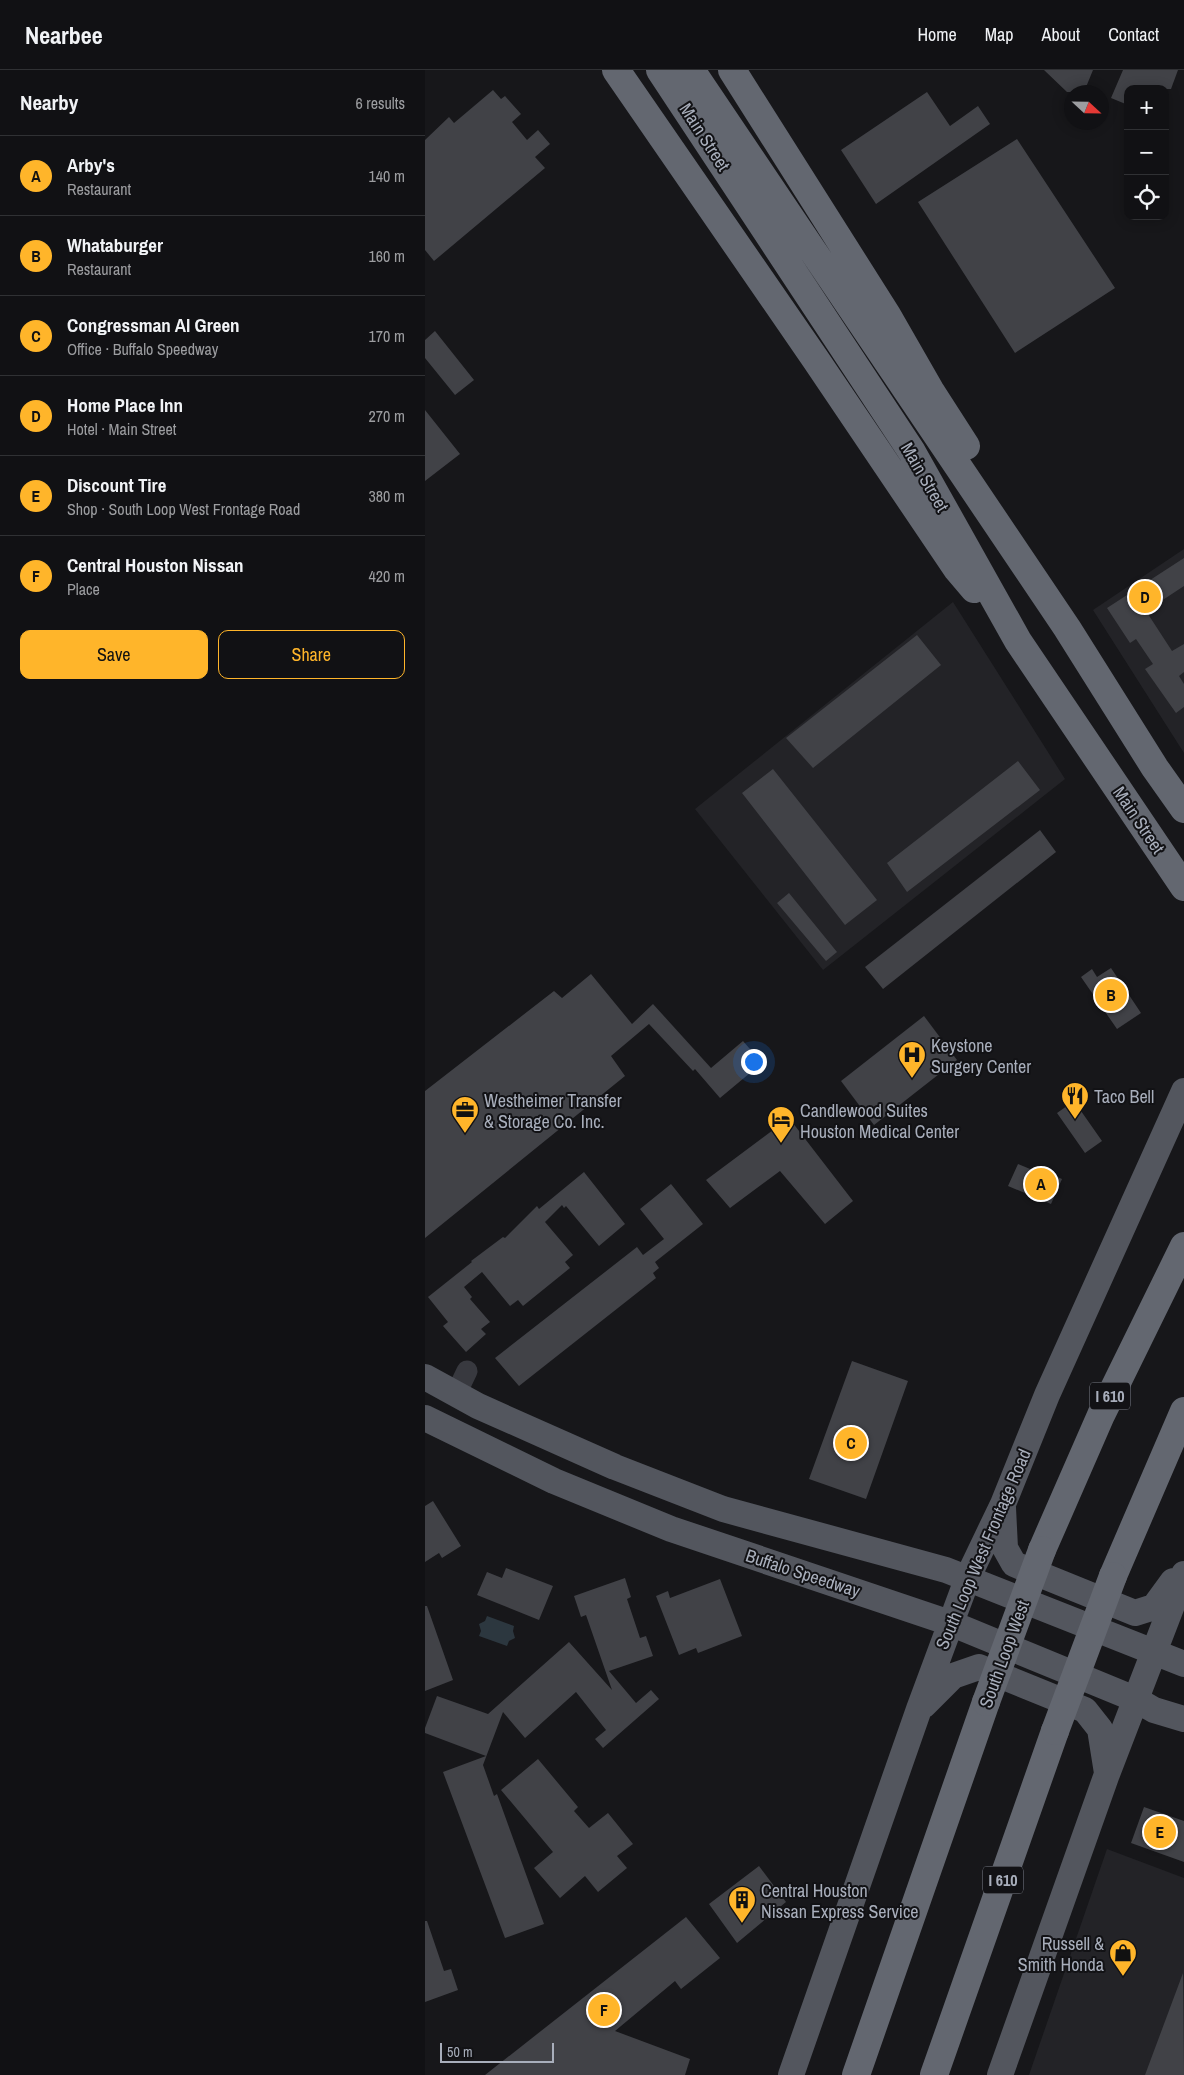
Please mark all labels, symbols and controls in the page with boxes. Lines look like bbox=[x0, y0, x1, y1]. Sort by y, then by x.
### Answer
text: Nearbee bbox=[25, 19, 103, 51]
text: Home bbox=[917, 22, 957, 47]
text: Map bbox=[985, 22, 1014, 47]
text: About bbox=[1042, 22, 1080, 47]
text: Contact bbox=[1108, 22, 1159, 47]
north arrow bbox=[1064, 85, 1109, 130]
map controls bbox=[1124, 85, 1169, 220]
button: + bbox=[1124, 85, 1169, 130]
text: Nearby bbox=[20, 88, 78, 117]
text: 6 results bbox=[355, 92, 405, 114]
street label: Main Street bbox=[674, 98, 736, 176]
button: − bbox=[1124, 130, 1169, 175]
text: Arby's bbox=[67, 152, 115, 178]
text: A bbox=[31, 165, 41, 187]
text: 140 m bbox=[369, 165, 405, 187]
button: locate bbox=[1124, 175, 1169, 220]
text: Restaurant bbox=[67, 178, 131, 200]
text: Whataburger bbox=[67, 232, 163, 258]
text: B bbox=[31, 245, 41, 267]
text: 160 m bbox=[369, 245, 405, 267]
text: Restaurant bbox=[67, 258, 131, 280]
text: Congressman Al Green bbox=[67, 312, 240, 338]
text: C bbox=[31, 325, 41, 347]
text: 170 m bbox=[369, 325, 405, 347]
text: Office · Buffalo Speedway bbox=[67, 338, 218, 360]
text: Home Place Inn bbox=[67, 392, 183, 418]
text: D bbox=[31, 405, 41, 427]
text: 270 m bbox=[369, 405, 405, 427]
text: Hotel · Main Street bbox=[67, 418, 176, 440]
street label: Main Street bbox=[895, 438, 955, 516]
text: Discount Tire bbox=[67, 472, 166, 498]
text: E bbox=[32, 485, 40, 507]
text: 380 m bbox=[369, 485, 405, 507]
text: Shop · South Loop West Frontage Road bbox=[67, 498, 300, 520]
text: Central Houston Nissan bbox=[67, 552, 244, 578]
text: F bbox=[32, 565, 40, 587]
text: 420 m bbox=[369, 565, 405, 587]
text: Place bbox=[67, 578, 100, 600]
pin: D bbox=[1129, 578, 1161, 616]
button: Save bbox=[20, 630, 208, 679]
button: Share bbox=[218, 630, 405, 679]
street label: Main Street bbox=[1107, 781, 1171, 859]
pin: B bbox=[1095, 976, 1127, 1014]
place label: Keystone Surgery Center bbox=[931, 1033, 1031, 1079]
hospital icon: Keystone Surgery Center bbox=[897, 1040, 927, 1079]
your location bbox=[741, 1049, 767, 1075]
restaurant icon: Taco Bell bbox=[1060, 1081, 1090, 1120]
place label: Taco Bell bbox=[1094, 1084, 1154, 1109]
place label: Westheimer Transfer & Storage Co. Inc. bbox=[484, 1088, 622, 1134]
office icon: Westheimer Transfer & Storage Co. Inc. bbox=[450, 1095, 480, 1134]
place label: Candlewood Suites Houston Medical Center bbox=[800, 1098, 959, 1144]
hotel icon: Candlewood Suites Houston Medical Center bbox=[766, 1105, 796, 1144]
pin: A bbox=[1025, 1165, 1057, 1203]
road number: I 610 bbox=[1090, 1382, 1130, 1410]
pin: C bbox=[835, 1424, 867, 1462]
street label: South Loop West Frontage Road bbox=[929, 1445, 1037, 1653]
street label: Buffalo Speedway bbox=[743, 1543, 864, 1603]
street label: South Loop West bbox=[973, 1597, 1035, 1711]
pin: E bbox=[1144, 1813, 1176, 1851]
road number: I 610 bbox=[983, 1866, 1023, 1894]
place label: Central Houston Nissan Express Service bbox=[761, 1878, 919, 1924]
building icon: Central Houston Nissan Express Service bbox=[727, 1885, 757, 1924]
place label: Russell & Smith Honda bbox=[1018, 1931, 1104, 1977]
shop icon: Russell & Smith Honda bbox=[1108, 1938, 1138, 1977]
pin: F bbox=[588, 1991, 620, 2029]
scale bar bbox=[440, 2040, 554, 2063]
text: 50 m bbox=[447, 2043, 473, 2061]

